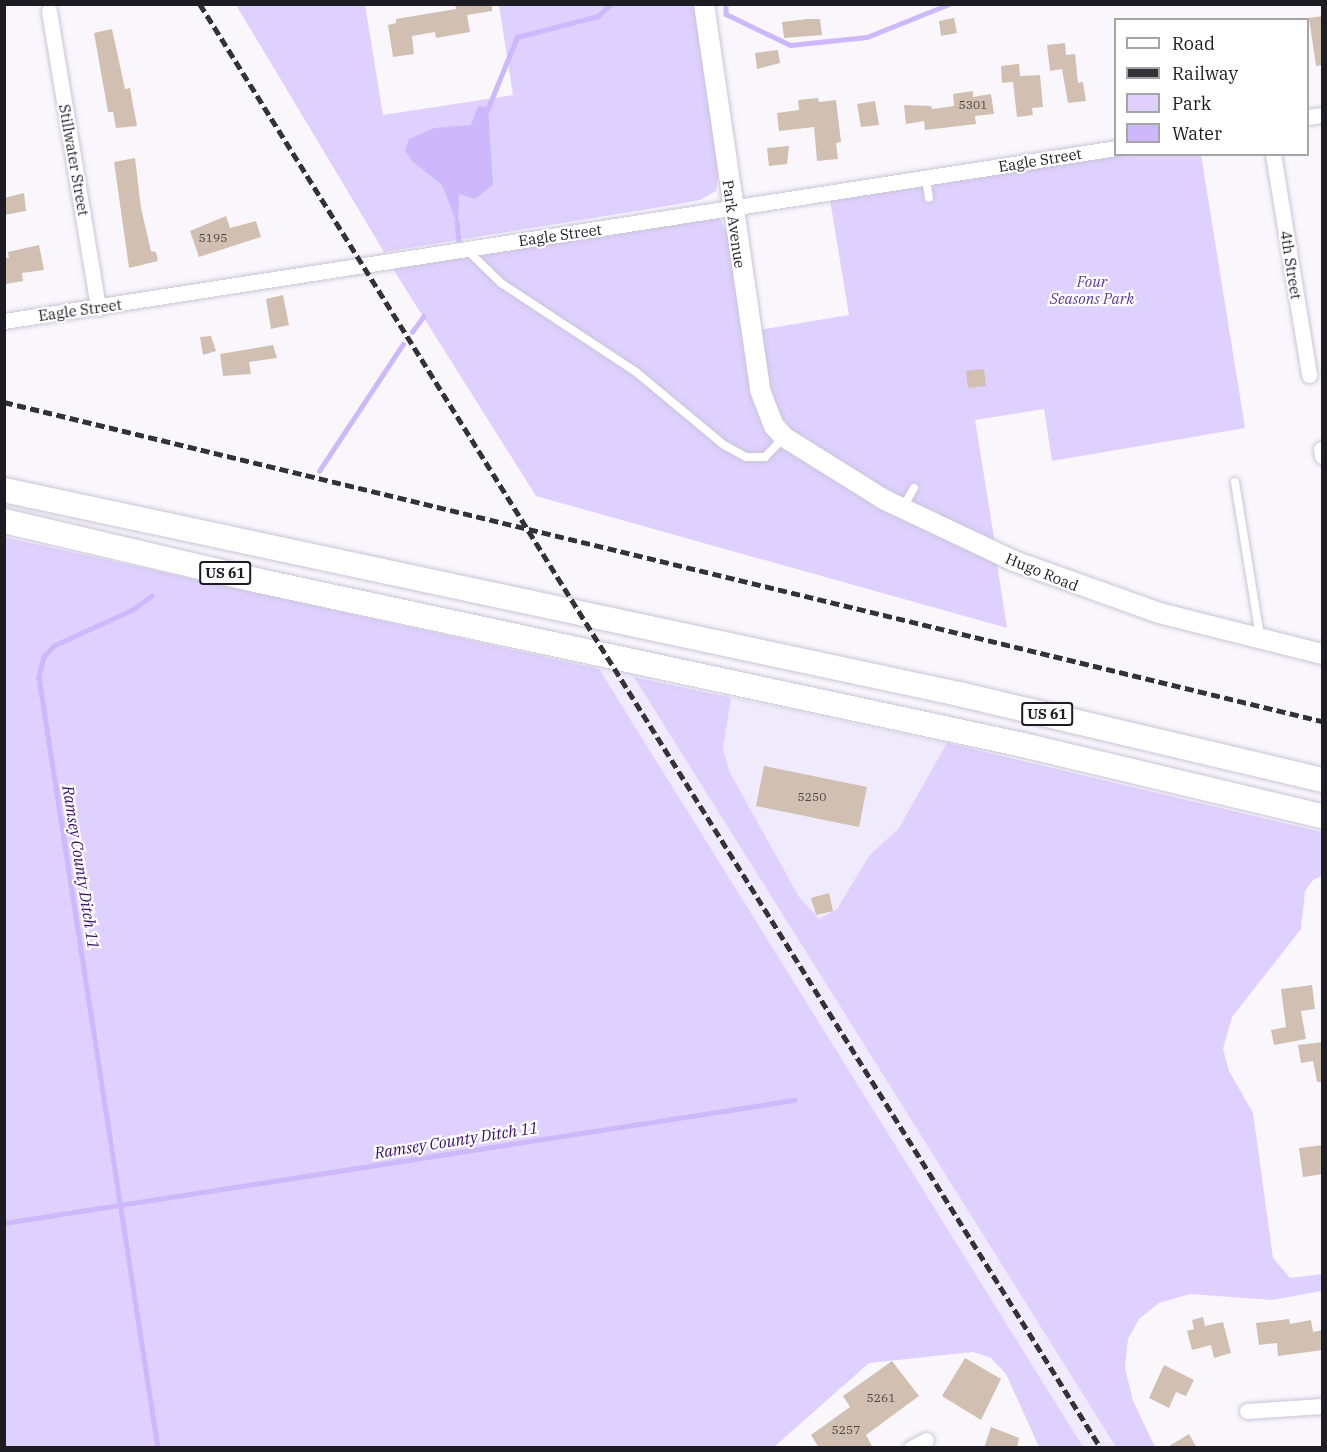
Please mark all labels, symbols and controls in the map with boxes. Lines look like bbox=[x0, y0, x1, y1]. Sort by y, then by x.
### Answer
legend bbox=[1114, 18, 1309, 156]
text: Road bbox=[1172, 32, 1215, 55]
text: Railway bbox=[1172, 62, 1238, 85]
text: Park bbox=[1172, 92, 1211, 115]
house number: 5301 bbox=[959, 98, 987, 112]
street label: Stillwater Street bbox=[55, 103, 93, 217]
text: Water bbox=[1172, 122, 1222, 145]
street label: Eagle Street bbox=[997, 145, 1083, 175]
street label: Park Avenue bbox=[719, 179, 749, 269]
street label: Eagle Street bbox=[517, 220, 603, 250]
street label: 4th Street bbox=[1277, 229, 1305, 301]
house number: 5195 bbox=[199, 231, 227, 245]
park label: Four Seasons Park bbox=[1050, 272, 1134, 307]
street label: Eagle Street bbox=[37, 295, 123, 325]
street label: Hugo Road bbox=[1003, 549, 1081, 595]
road number: US 61 bbox=[198, 562, 252, 584]
road number: US 61 bbox=[1020, 703, 1074, 725]
water label: Ramsey County Ditch 11 bbox=[59, 784, 103, 950]
house number: 5250 bbox=[798, 790, 826, 804]
water label: Ramsey County Ditch 11 bbox=[373, 1118, 539, 1162]
house number: 5261 bbox=[867, 1391, 895, 1405]
house number: 5257 bbox=[832, 1423, 860, 1437]

